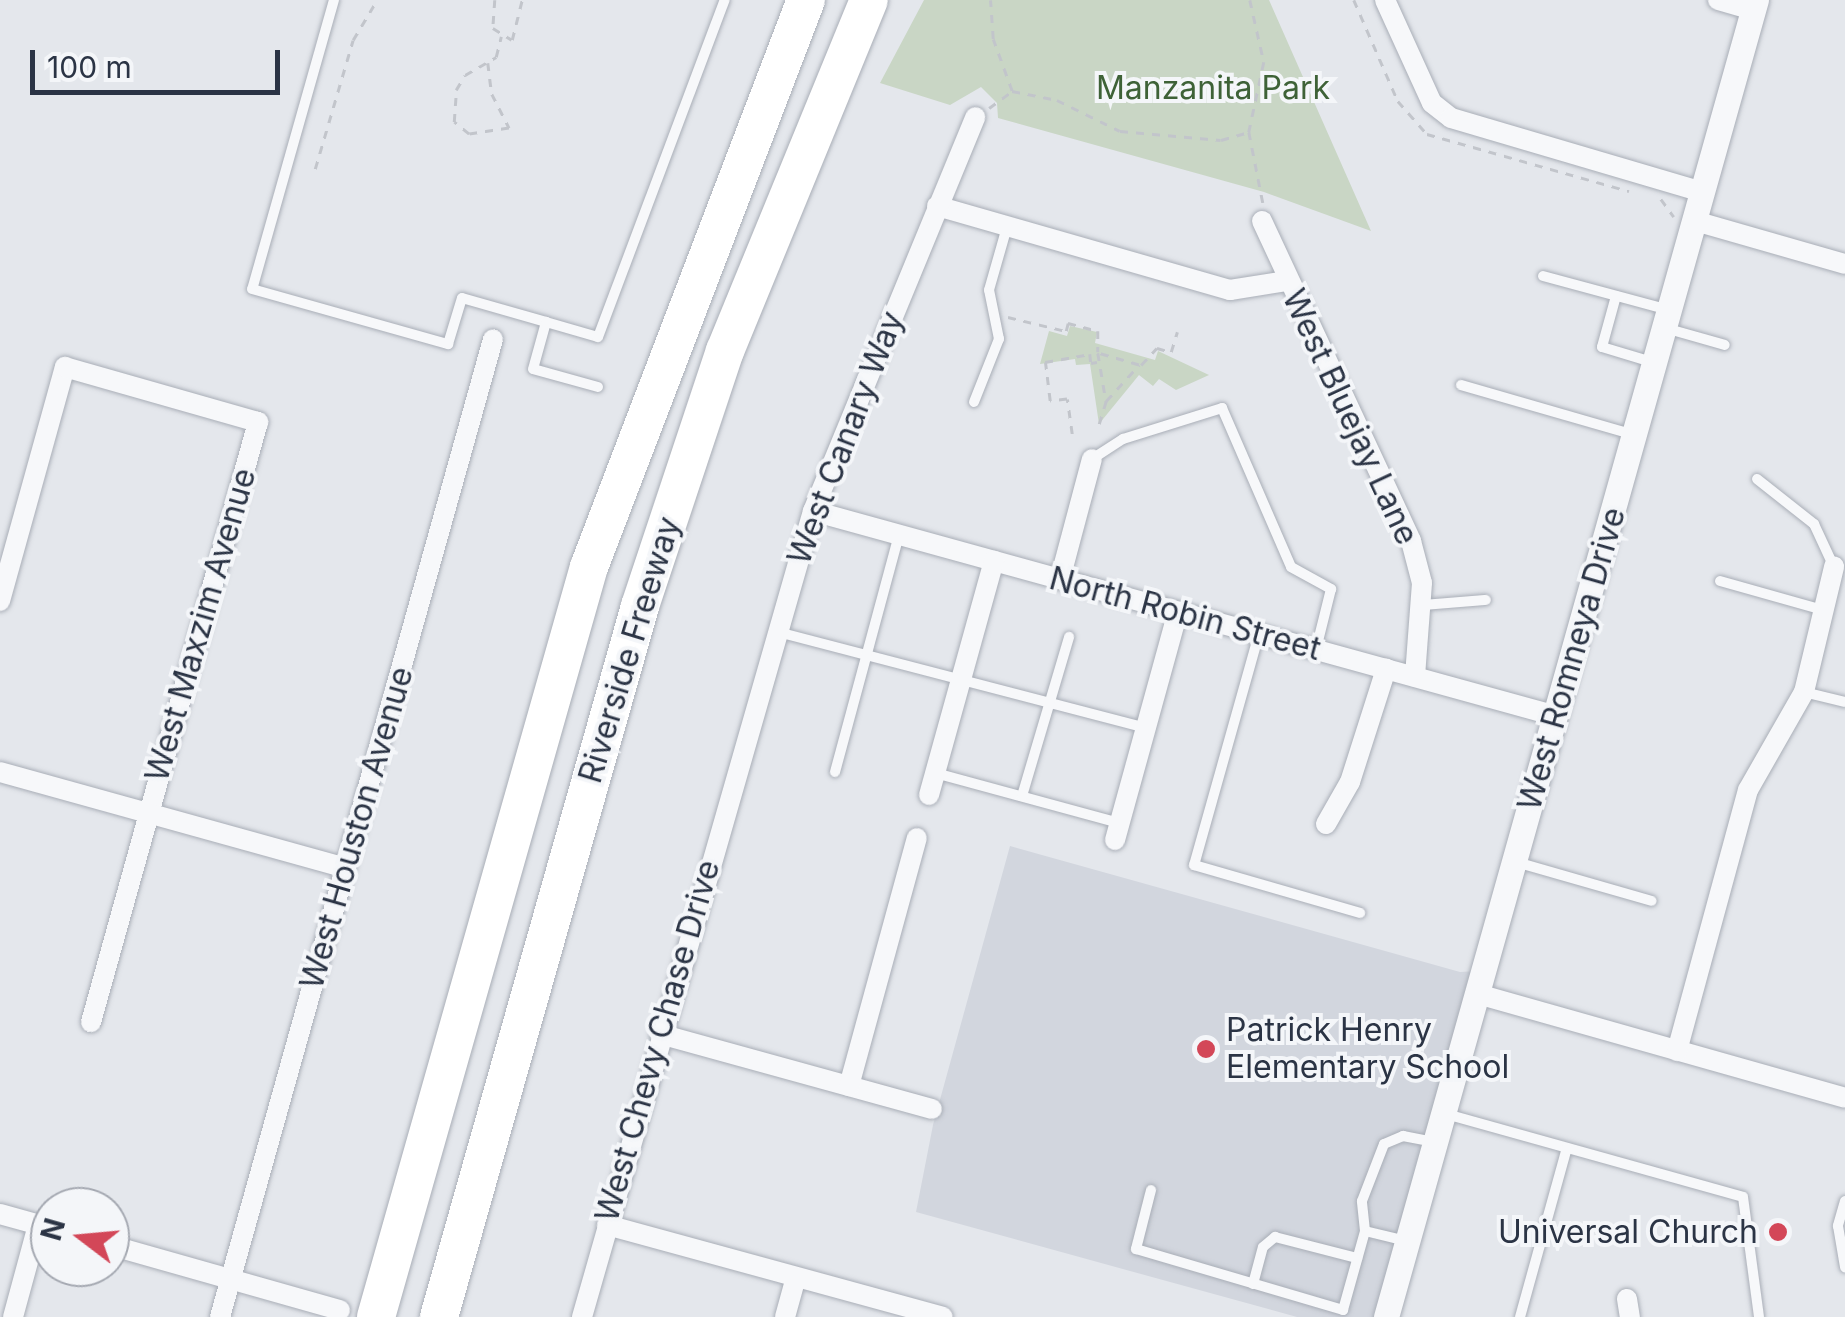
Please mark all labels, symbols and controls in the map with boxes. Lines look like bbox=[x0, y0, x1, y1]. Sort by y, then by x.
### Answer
scale bar bbox=[35, 30, 285, 92]
text: 100 m bbox=[47, 49, 132, 85]
park label: Manzanita Park bbox=[1096, 69, 1330, 107]
street label: West Bluejay Lane bbox=[1274, 283, 1426, 551]
street label: West Canary Way bbox=[780, 306, 912, 570]
street label: West Maxzim Avenue bbox=[138, 464, 264, 786]
street label: West Romneya Drive bbox=[1510, 503, 1634, 815]
street label: Riverside Freeway bbox=[571, 512, 689, 788]
street label: North Robin Street bbox=[1045, 559, 1325, 669]
street label: West Houston Avenue bbox=[293, 662, 421, 994]
street label: West Chevy Chase Drive bbox=[588, 856, 728, 1226]
place label: Patrick Henry Elementary School bbox=[1226, 1012, 1509, 1087]
marker: Patrick Henry Elementary School bbox=[1195, 1038, 1217, 1060]
north arrow bbox=[30, 1187, 130, 1287]
place label: Universal Church bbox=[1498, 1213, 1758, 1251]
text: N bbox=[34, 1214, 72, 1244]
marker: Universal Church bbox=[1767, 1221, 1789, 1243]

